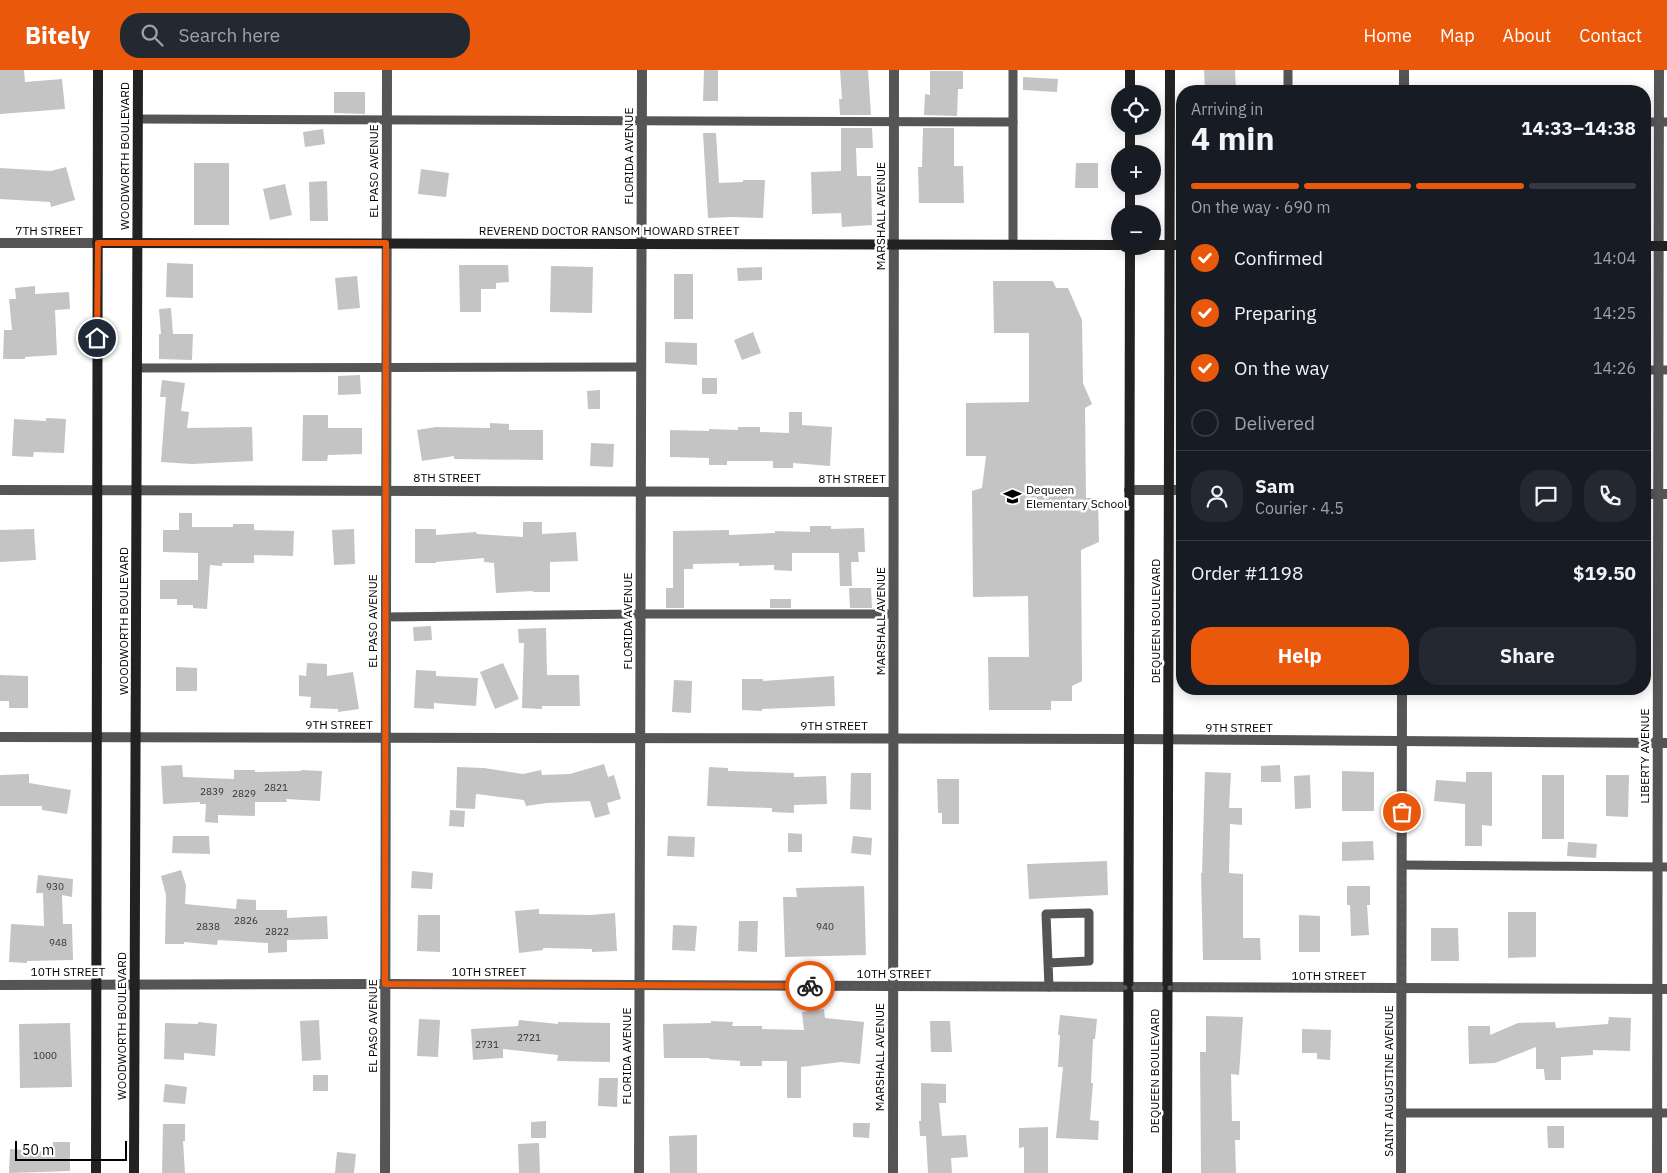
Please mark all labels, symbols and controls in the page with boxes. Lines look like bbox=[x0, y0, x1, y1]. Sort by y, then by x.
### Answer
search box bbox=[120, 13, 470, 58]
text: Bitely bbox=[25, 19, 90, 51]
icon: search bbox=[138, 21, 166, 49]
text: Search here bbox=[178, 23, 280, 47]
text: Home bbox=[1364, 24, 1412, 47]
text: Map bbox=[1440, 24, 1475, 47]
text: About bbox=[1503, 24, 1551, 47]
text: Contact bbox=[1579, 24, 1642, 47]
street label: WOODWORTH BOULEVARD bbox=[117, 82, 132, 230]
map controls bbox=[1111, 85, 1161, 255]
button: locate bbox=[1111, 85, 1161, 135]
text: Arriving in bbox=[1191, 99, 1263, 119]
street label: FLORIDA AVENUE bbox=[621, 108, 636, 204]
text: 14:33–14:38 bbox=[1521, 116, 1636, 140]
text: 4 min bbox=[1191, 117, 1275, 159]
street label: EL PASO AVENUE bbox=[366, 124, 381, 218]
button: + bbox=[1111, 145, 1161, 195]
street label: MARSHALL AVENUE bbox=[873, 162, 888, 270]
text: On the way · 690 m bbox=[1191, 197, 1330, 217]
button: − bbox=[1111, 205, 1161, 255]
street label: 7TH STREET bbox=[15, 223, 83, 238]
street label: REVEREND DOCTOR RANSOM HOWARD STREET bbox=[479, 223, 739, 238]
icon: check bbox=[1191, 244, 1219, 272]
text: Confirmed bbox=[1234, 246, 1323, 270]
text: 14:04 bbox=[1593, 248, 1636, 268]
icon: check bbox=[1191, 299, 1219, 327]
text: Preparing bbox=[1234, 301, 1316, 325]
text: 14:25 bbox=[1593, 303, 1636, 323]
pin bbox=[76, 317, 118, 359]
icon: home bbox=[83, 324, 111, 352]
icon: check bbox=[1191, 354, 1219, 382]
text: On the way bbox=[1234, 356, 1329, 380]
text: 14:26 bbox=[1593, 358, 1636, 378]
text: Delivered bbox=[1234, 411, 1315, 435]
street label: 8TH STREET bbox=[413, 470, 481, 485]
button: person bbox=[1191, 470, 1243, 522]
button: chat bbox=[1520, 470, 1572, 522]
button: phone bbox=[1584, 470, 1636, 522]
street label: 8TH STREET bbox=[818, 471, 886, 486]
text: Sam bbox=[1255, 474, 1295, 498]
place label: Dequeen Elementary School bbox=[1026, 482, 1127, 511]
school or university icon: Dequeen Elementary School bbox=[1002, 487, 1022, 507]
text: Courier · 4.5 bbox=[1255, 498, 1344, 518]
street label: WOODWORTH BOULEVARD bbox=[116, 547, 131, 695]
street label: DEQUEEN BOULEVARD bbox=[1148, 559, 1163, 683]
text: Order #1198 bbox=[1191, 561, 1303, 585]
text: $19.50 bbox=[1573, 561, 1636, 585]
street label: MARSHALL AVENUE bbox=[873, 567, 888, 675]
street label: FLORIDA AVENUE bbox=[620, 573, 635, 669]
street label: EL PASO AVENUE bbox=[365, 574, 380, 668]
button: Help bbox=[1191, 627, 1409, 685]
button: Share bbox=[1419, 627, 1636, 685]
street label: LIBERTY AVENUE bbox=[1637, 708, 1652, 804]
street label: 9TH STREET bbox=[305, 717, 373, 732]
street label: 9TH STREET bbox=[800, 718, 868, 733]
street label: 9TH STREET bbox=[1205, 720, 1273, 735]
house number: 2821 bbox=[264, 781, 288, 794]
house number: 2839 bbox=[200, 785, 224, 798]
house number: 2829 bbox=[232, 787, 256, 800]
pin bbox=[1381, 791, 1423, 833]
icon: bag bbox=[1388, 798, 1416, 826]
house number: 930 bbox=[46, 880, 64, 893]
house number: 2826 bbox=[234, 914, 258, 927]
house number: 2838 bbox=[196, 920, 220, 933]
house number: 940 bbox=[816, 920, 834, 933]
house number: 2822 bbox=[265, 925, 289, 938]
house number: 948 bbox=[49, 936, 67, 949]
street label: WOODWORTH BOULEVARD bbox=[114, 952, 129, 1100]
courier bbox=[785, 961, 835, 1011]
street label: 10TH STREET bbox=[31, 964, 106, 979]
street label: 10TH STREET bbox=[452, 964, 527, 979]
street label: 10TH STREET bbox=[857, 966, 932, 981]
street label: 10TH STREET bbox=[1292, 968, 1367, 983]
icon: bike bbox=[796, 972, 824, 1000]
street label: EL PASO AVENUE bbox=[365, 979, 380, 1073]
street label: MARSHALL AVENUE bbox=[872, 1003, 887, 1111]
street label: SAINT AUGUSTINE AVENUE bbox=[1381, 1005, 1396, 1157]
street label: FLORIDA AVENUE bbox=[619, 1008, 634, 1104]
street label: DEQUEEN BOULEVARD bbox=[1147, 1009, 1162, 1133]
house number: 2721 bbox=[517, 1031, 541, 1044]
house number: 2731 bbox=[475, 1038, 499, 1051]
house number: 1000 bbox=[33, 1049, 57, 1062]
scale bar bbox=[15, 1138, 128, 1161]
text: 50 m bbox=[22, 1141, 54, 1159]

